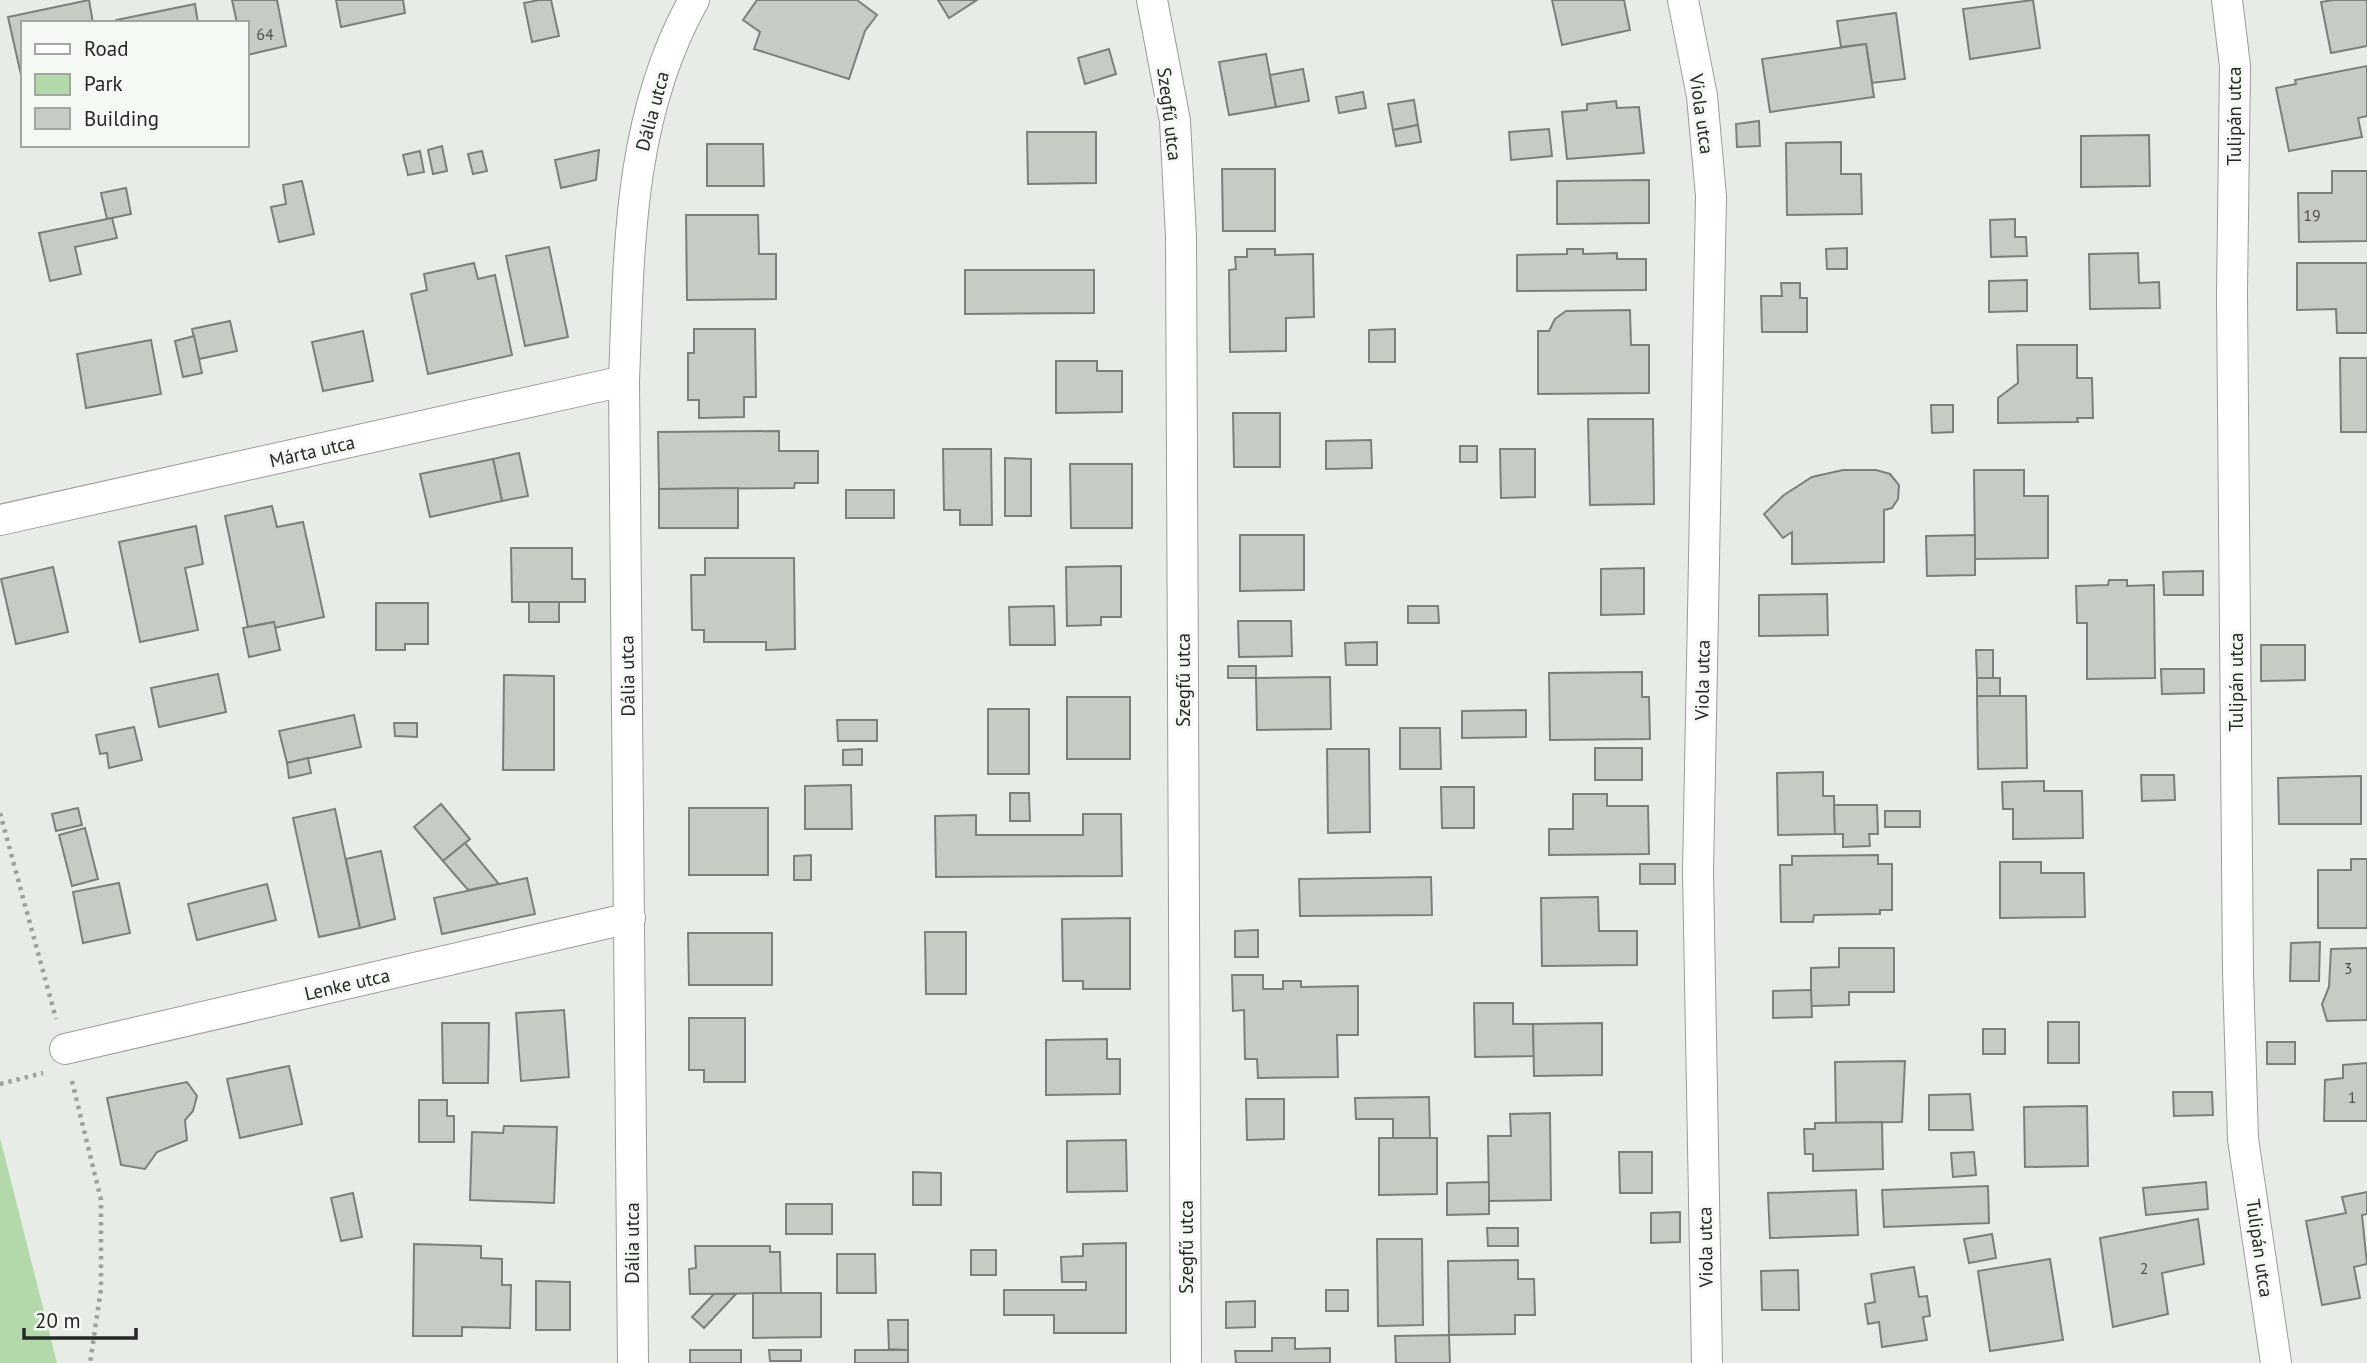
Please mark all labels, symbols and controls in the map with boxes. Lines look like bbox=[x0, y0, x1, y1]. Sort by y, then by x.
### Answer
legend bbox=[21, 21, 248, 147]
house number: 64 bbox=[256, 24, 274, 44]
text: Road bbox=[84, 35, 128, 62]
street label: Szegfű utca bbox=[1152, 66, 1188, 162]
street label: Tulipán utca bbox=[2222, 66, 2246, 166]
street label: Dália utca bbox=[630, 69, 674, 153]
text: Park bbox=[84, 70, 123, 97]
street label: Viola utca bbox=[1684, 71, 1719, 156]
text: Building bbox=[84, 105, 159, 132]
house number: 19 bbox=[2303, 205, 2321, 225]
street label: Márta utca bbox=[267, 430, 357, 472]
street label: Tulipán utca bbox=[2224, 632, 2248, 732]
street label: Szegfű utca bbox=[1171, 633, 1195, 727]
street label: Dália utca bbox=[614, 635, 640, 717]
street label: Viola utca bbox=[1689, 639, 1715, 722]
house number: 3 bbox=[2344, 958, 2352, 978]
street label: Lenke utca bbox=[302, 963, 392, 1005]
house number: 1 bbox=[2348, 1087, 2356, 1107]
street label: Tulipán utca bbox=[2241, 1197, 2279, 1299]
street label: Szegfű utca bbox=[1174, 1200, 1198, 1294]
street label: Dália utca bbox=[620, 1202, 644, 1284]
street label: Viola utca bbox=[1692, 1206, 1718, 1289]
house number: 2 bbox=[2140, 1258, 2148, 1278]
scale bar bbox=[24, 1296, 136, 1340]
text: 20 m bbox=[35, 1307, 81, 1334]

